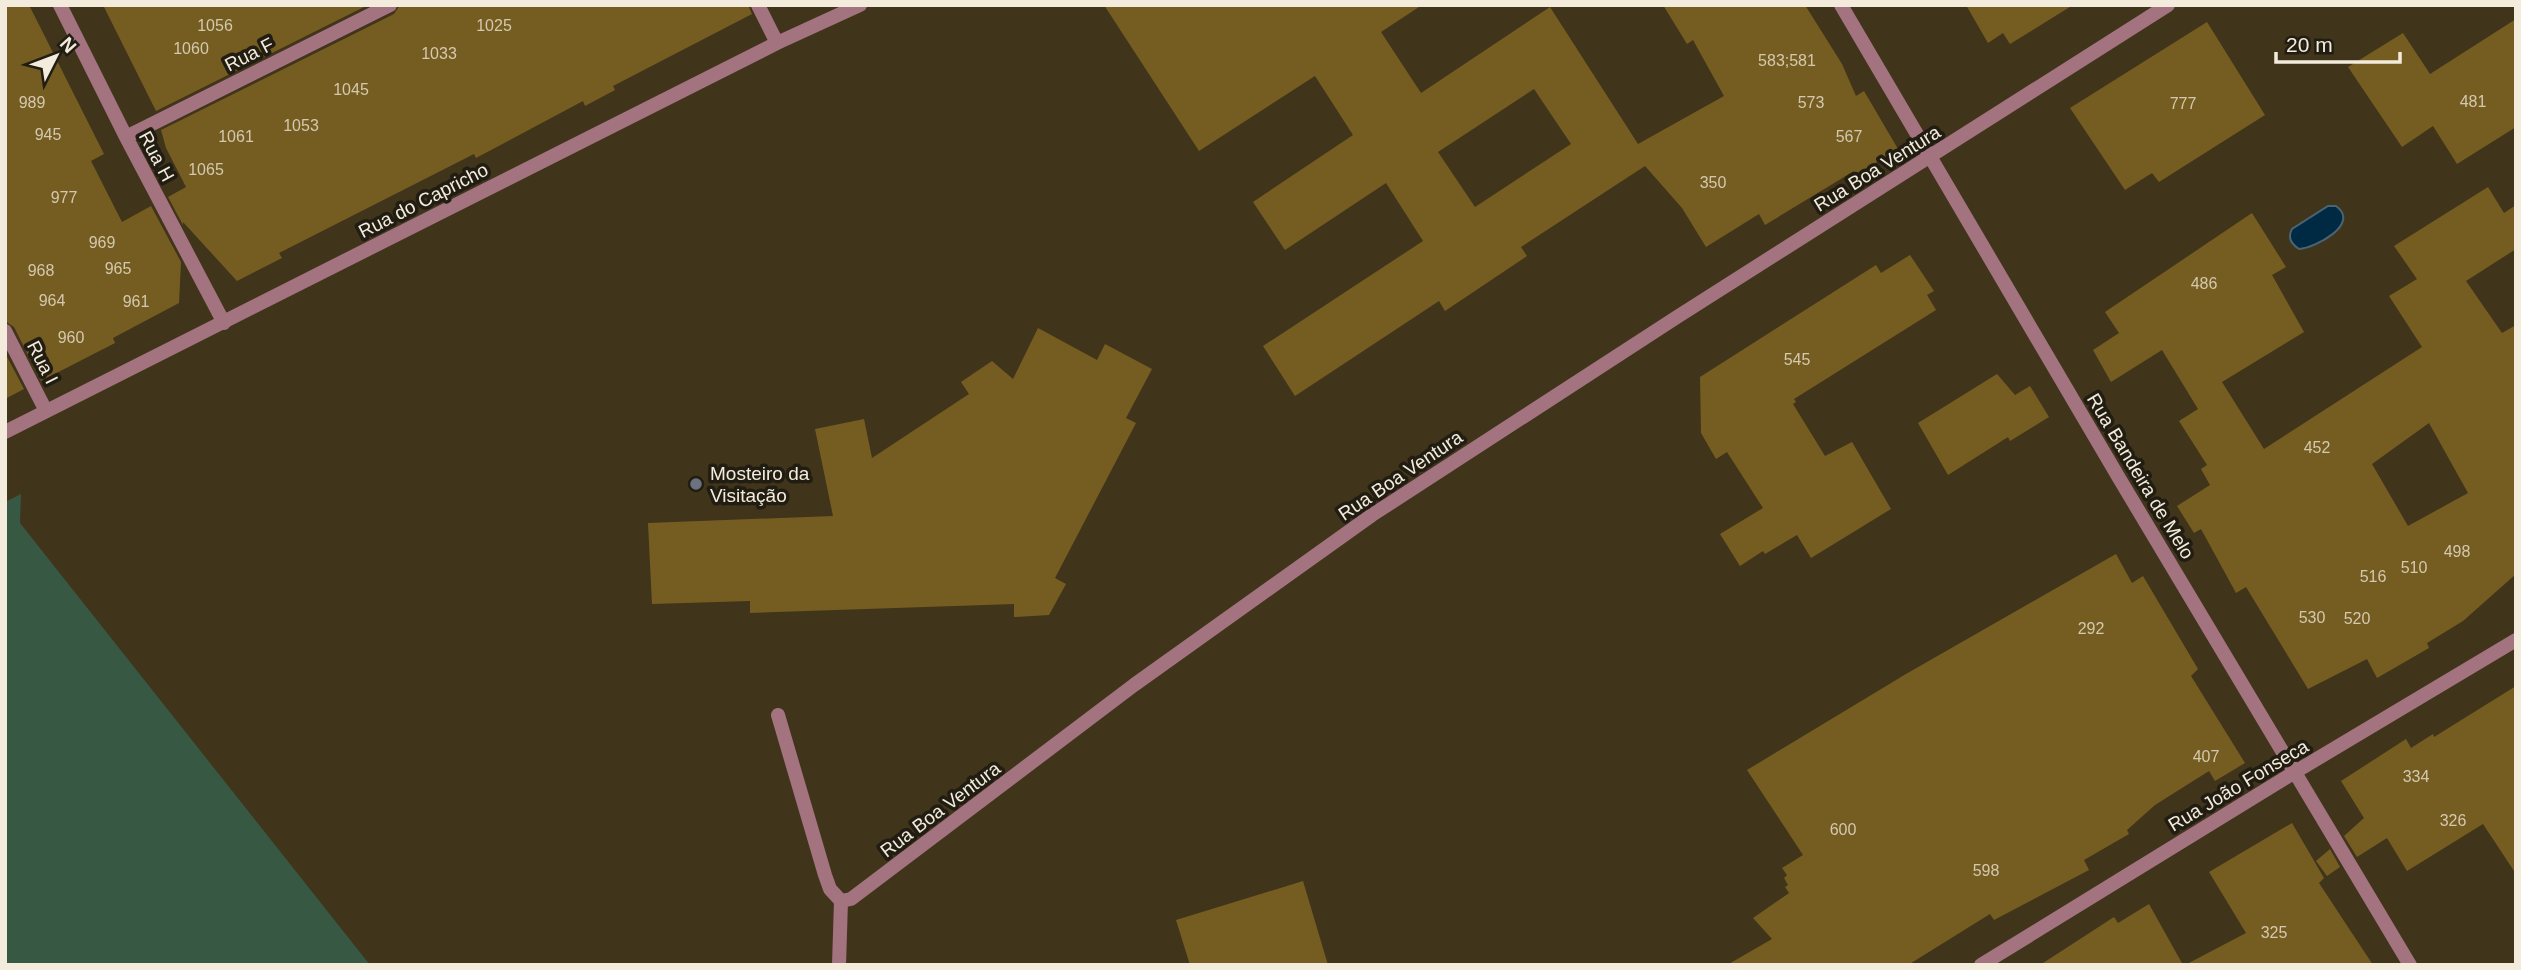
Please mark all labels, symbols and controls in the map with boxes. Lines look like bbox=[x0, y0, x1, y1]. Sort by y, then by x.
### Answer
house number: 1056 bbox=[197, 17, 233, 34]
house number: 1025 bbox=[476, 17, 512, 34]
north arrow bbox=[21, 21, 91, 91]
scale bar bbox=[2276, 21, 2400, 65]
text: N bbox=[56, 33, 81, 57]
street label: Rua F bbox=[221, 33, 277, 76]
text: 20 m bbox=[2286, 33, 2333, 56]
house number: 1060 bbox=[173, 40, 209, 57]
house number: 1033 bbox=[421, 45, 457, 62]
house number: 583;581 bbox=[1758, 52, 1816, 69]
house number: 1045 bbox=[333, 81, 369, 98]
house number: 481 bbox=[2460, 93, 2486, 110]
house number: 989 bbox=[19, 94, 45, 111]
house number: 573 bbox=[1798, 94, 1824, 111]
house number: 777 bbox=[2170, 95, 2196, 112]
house number: 1053 bbox=[283, 117, 319, 134]
street label: Rua Boa Ventura bbox=[1810, 121, 1945, 216]
house number: 945 bbox=[35, 126, 61, 143]
street label: Rua H bbox=[135, 128, 178, 185]
house number: 1061 bbox=[218, 128, 254, 145]
house number: 567 bbox=[1836, 128, 1862, 145]
street label: Rua do Capricho bbox=[355, 159, 492, 242]
house number: 1065 bbox=[188, 161, 224, 178]
house number: 350 bbox=[1700, 174, 1726, 191]
house number: 977 bbox=[51, 189, 77, 206]
house number: 969 bbox=[89, 234, 115, 251]
house number: 965 bbox=[105, 260, 131, 277]
house number: 968 bbox=[28, 262, 54, 279]
house number: 486 bbox=[2191, 275, 2217, 292]
house number: 964 bbox=[39, 292, 65, 309]
house number: 961 bbox=[123, 293, 149, 310]
house number: 960 bbox=[58, 329, 84, 346]
street label: Rua I bbox=[23, 337, 62, 387]
house number: 545 bbox=[1784, 351, 1810, 368]
street label: Rua Bandeira de Melo bbox=[2083, 390, 2198, 563]
street label: Rua Boa Ventura bbox=[1334, 426, 1466, 525]
house number: 452 bbox=[2304, 439, 2330, 456]
place label: Mosteiro da Visitação bbox=[710, 463, 810, 506]
marker: Mosteiro da Visitação bbox=[688, 476, 704, 492]
house number: 498 bbox=[2444, 543, 2470, 560]
house number: 510 bbox=[2401, 559, 2427, 576]
house number: 516 bbox=[2360, 568, 2386, 585]
house number: 530 bbox=[2299, 609, 2325, 626]
house number: 520 bbox=[2344, 610, 2370, 627]
house number: 292 bbox=[2078, 620, 2104, 637]
street label: Rua João Fonseca bbox=[2164, 735, 2312, 836]
house number: 407 bbox=[2193, 748, 2219, 765]
street label: Rua Boa Ventura bbox=[876, 757, 1005, 861]
house number: 334 bbox=[2403, 768, 2429, 785]
house number: 326 bbox=[2440, 812, 2466, 829]
house number: 600 bbox=[1830, 821, 1856, 838]
house number: 598 bbox=[1973, 862, 1999, 879]
house number: 325 bbox=[2261, 924, 2287, 941]

